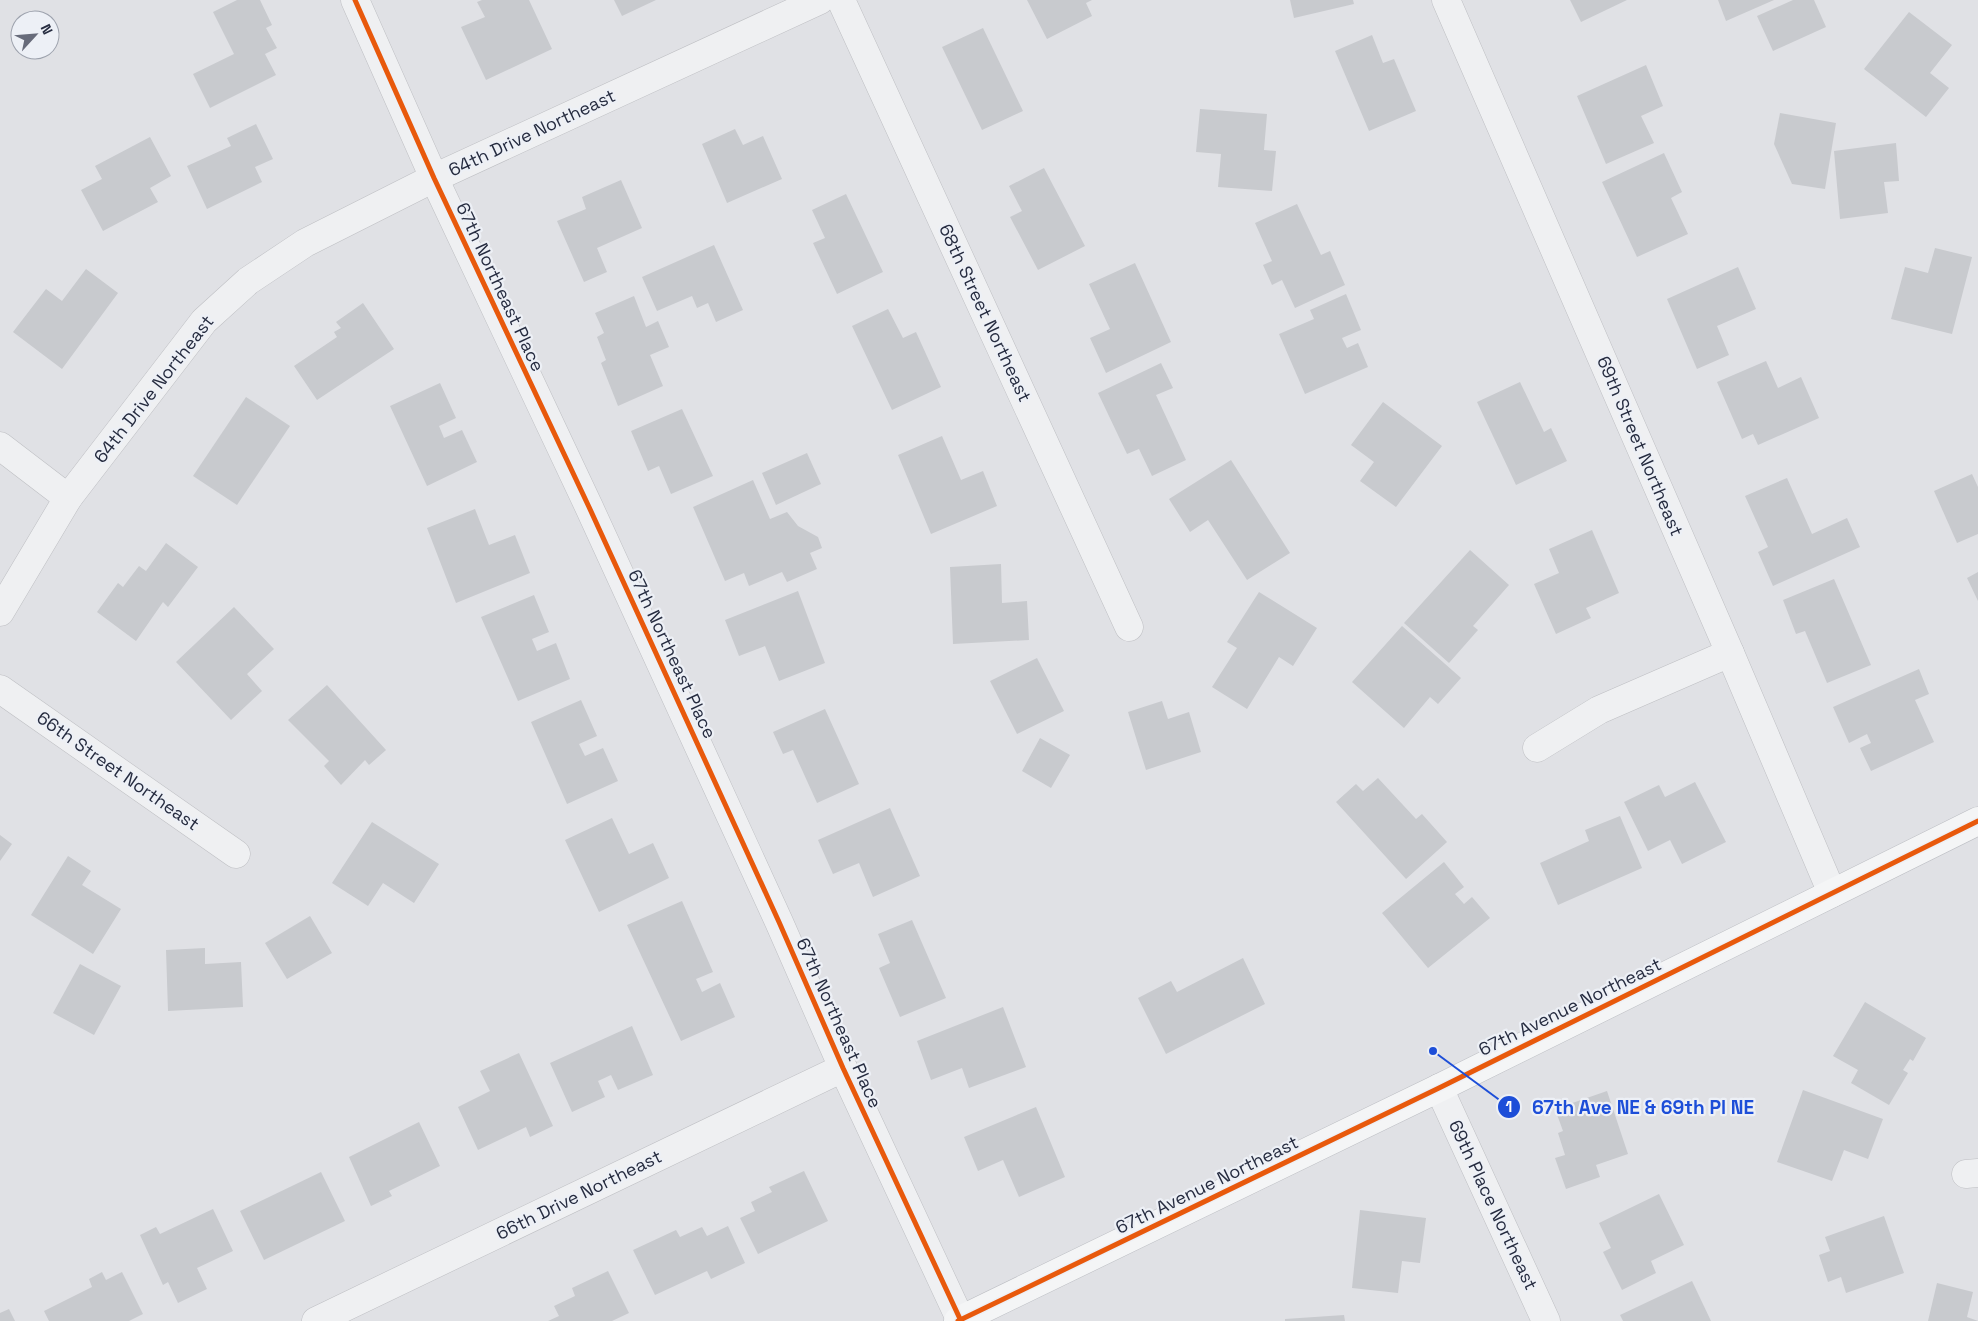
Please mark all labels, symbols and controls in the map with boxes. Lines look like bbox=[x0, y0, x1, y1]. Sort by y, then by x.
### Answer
north arrow bbox=[10, 10, 60, 60]
text: N bbox=[37, 21, 57, 37]
street label: 64th Drive Northeast bbox=[445, 84, 619, 181]
street label: 67th Northeast Place bbox=[451, 199, 550, 375]
street label: 68th Street Northeast bbox=[934, 220, 1037, 405]
street label: 64th Drive Northeast bbox=[89, 310, 219, 467]
street label: 69th Street Northeast bbox=[1592, 352, 1689, 539]
street label: 67th Northeast Place bbox=[623, 566, 722, 742]
street label: 66th Street Northeast bbox=[33, 706, 204, 835]
street label: 67th Northeast Place bbox=[792, 934, 887, 1111]
street label: 67th Avenue Northeast bbox=[1475, 952, 1665, 1061]
callout: 67th Ave NE & 69th Pl NE bbox=[1497, 1090, 1764, 1124]
text: 67th Ave NE & 69th Pl NE bbox=[1532, 1095, 1754, 1120]
text: 1 bbox=[1506, 1097, 1512, 1116]
street label: 69th Place Northeast bbox=[1444, 1116, 1543, 1293]
street label: 67th Avenue Northeast bbox=[1112, 1130, 1302, 1239]
street label: 66th Drive Northeast bbox=[492, 1144, 665, 1245]

